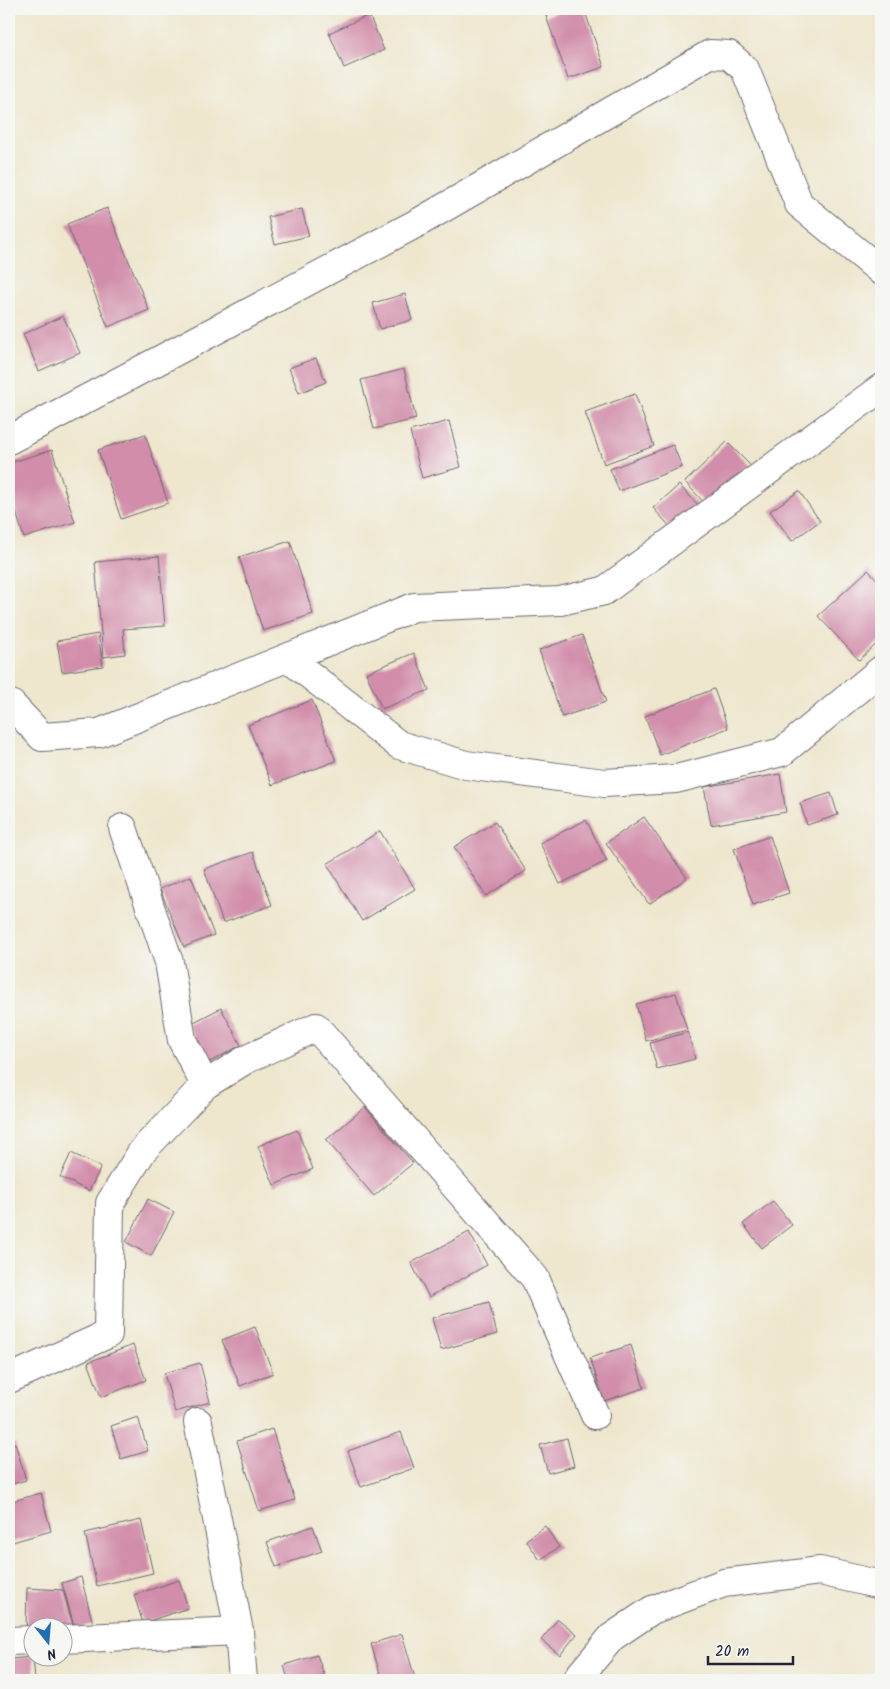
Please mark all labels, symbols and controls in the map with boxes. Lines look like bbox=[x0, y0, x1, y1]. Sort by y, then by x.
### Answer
north arrow bbox=[22, 1616, 72, 1666]
scale bar bbox=[708, 1634, 792, 1666]
text: 20 m bbox=[715, 1640, 749, 1664]
text: N bbox=[44, 1642, 59, 1665]

